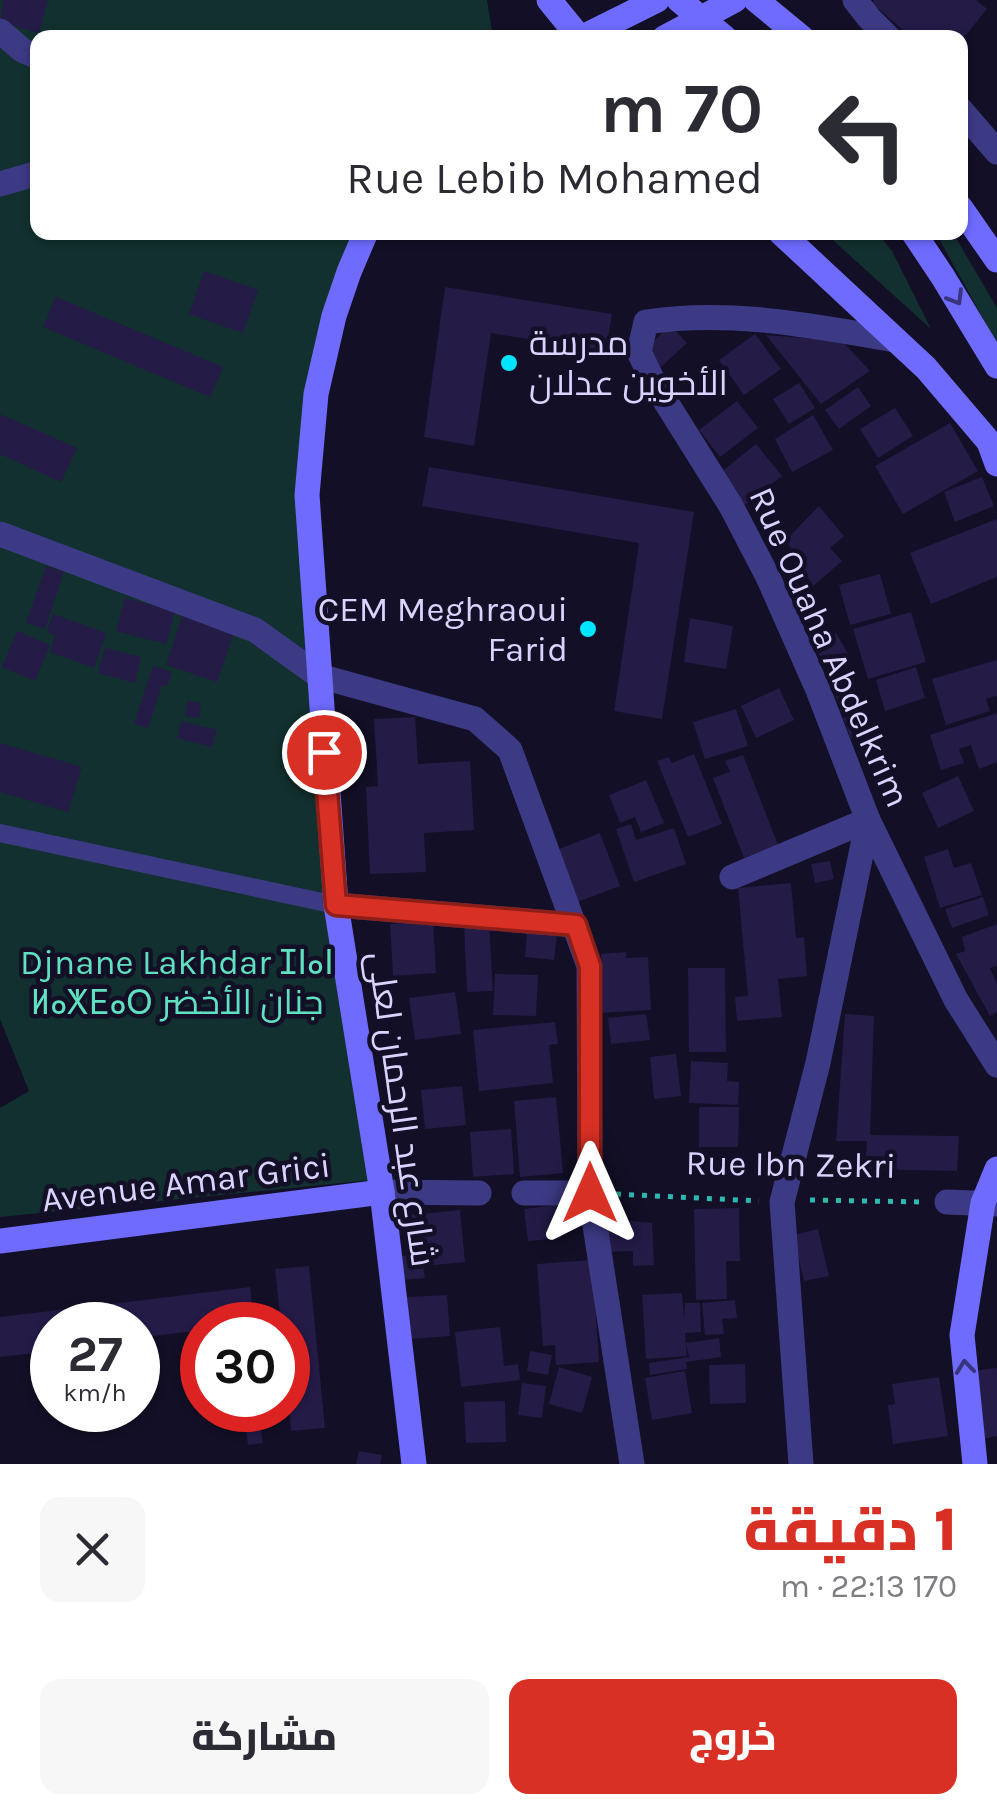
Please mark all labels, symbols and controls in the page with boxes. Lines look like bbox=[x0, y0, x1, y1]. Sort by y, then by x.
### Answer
text: 70 m bbox=[600, 68, 763, 150]
icon: left bbox=[798, 70, 928, 200]
text: Rue Lebib Mohamed bbox=[346, 152, 763, 204]
one-way arrow bbox=[944, 288, 963, 306]
place label: مدرسة الأخوين عدلان bbox=[529, 323, 728, 404]
marker: مدرسة الأخوين عدلان bbox=[498, 352, 520, 374]
street label: Rue Ouaha Abdelkrim bbox=[741, 481, 919, 813]
place label: CEM Meghraoui Farid bbox=[318, 589, 568, 670]
marker: CEM Meghraoui Farid bbox=[577, 618, 599, 640]
pin bbox=[282, 710, 367, 795]
icon: arrive bbox=[297, 725, 352, 780]
park label: Djnane Lakhdar ⵊⵏⴰⵏ ⵍⴰⵅⴹⴰⵔ جنان الأخضر bbox=[20, 942, 334, 1023]
street label: شارع عبد الرحمان لعلى bbox=[357, 949, 444, 1269]
position arrow bbox=[538, 1141, 642, 1245]
street label: Rue Ibn Zekri bbox=[685, 1142, 897, 1187]
street label: Avenue Amar Grici bbox=[39, 1144, 333, 1221]
speed limit sign: 30 bbox=[180, 1302, 310, 1432]
text: 27 bbox=[67, 1325, 123, 1384]
one-way arrow bbox=[955, 1359, 976, 1375]
text: km/h bbox=[63, 1378, 127, 1407]
text: 1 دقيقة bbox=[744, 1495, 957, 1565]
button: close bbox=[40, 1497, 145, 1602]
text: 170 m · 22:13 bbox=[780, 1568, 957, 1605]
button: مشاركة bbox=[40, 1679, 489, 1794]
button: خروج bbox=[509, 1679, 957, 1794]

